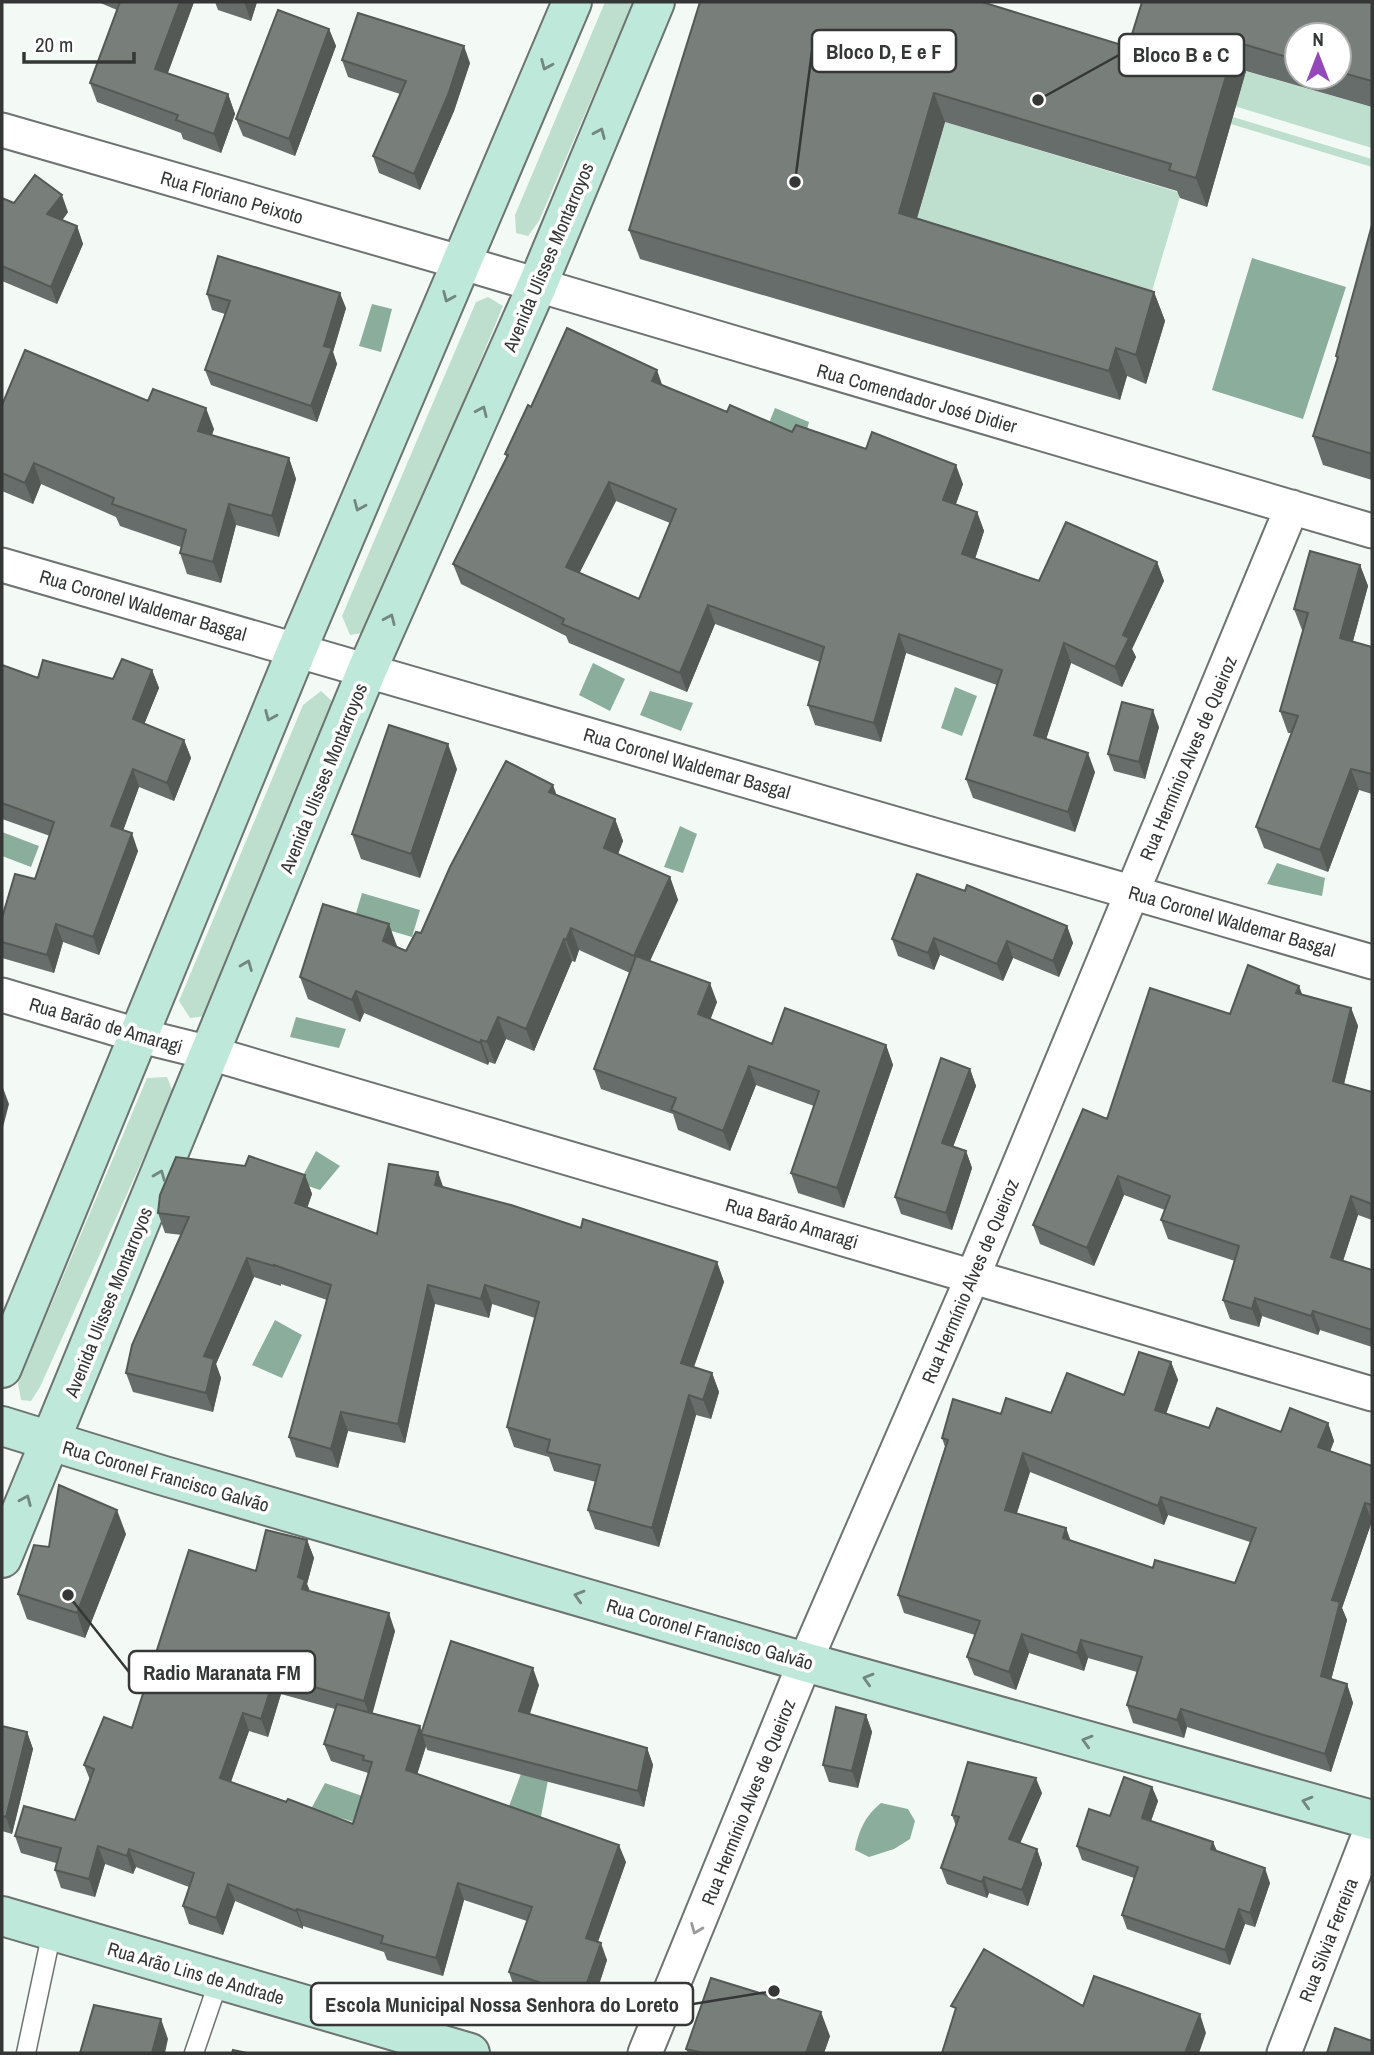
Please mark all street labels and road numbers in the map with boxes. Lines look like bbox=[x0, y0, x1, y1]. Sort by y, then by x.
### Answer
street label: Avenida Ulisses Montarroyos bbox=[496, 158, 600, 357]
street label: Rua Floriano Peixoto bbox=[158, 164, 306, 230]
street label: Rua Comendador José Didier bbox=[814, 357, 1021, 439]
street label: Rua Coronel Waldemar Basgal bbox=[36, 563, 250, 647]
street label: Rua Hermínio Alves de Queiroz bbox=[1133, 651, 1243, 864]
street label: Avenida Ulisses Montarroyos bbox=[273, 679, 373, 878]
street label: Rua Coronel Waldemar Basgal bbox=[580, 721, 794, 805]
street label: Rua Coronel Waldemar Basgal bbox=[1125, 879, 1339, 963]
street label: Rua Barão de Amaragi bbox=[26, 991, 186, 1059]
street label: Rua Hermínio Alves de Queiroz bbox=[915, 1174, 1025, 1387]
street label: Rua Barão Amaragi bbox=[723, 1192, 861, 1254]
street label: Avenida Ulisses Montarroyos bbox=[58, 1203, 158, 1402]
street label: Rua Coronel Francisco Galvão bbox=[60, 1434, 272, 1518]
street label: Rua Coronel Francisco Galvão bbox=[604, 1592, 816, 1676]
street label: Rua Hermínio Alves de Queiroz bbox=[695, 1695, 801, 1909]
street label: Rua Silvia Ferreira bbox=[1292, 1874, 1364, 2006]
street label: Rua Arão Lins de Andrade bbox=[105, 1935, 287, 2011]

